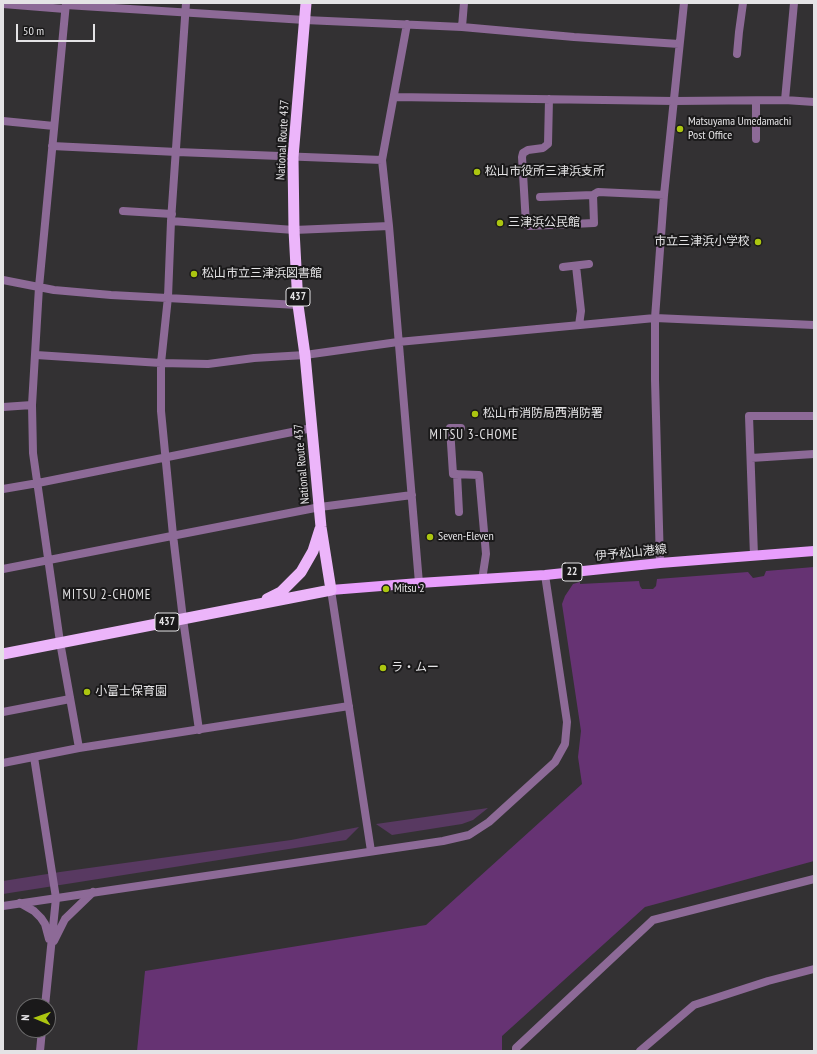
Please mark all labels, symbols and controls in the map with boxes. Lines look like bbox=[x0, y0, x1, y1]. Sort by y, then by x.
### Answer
scale bar bbox=[18, 16, 97, 42]
text: 50 m bbox=[23, 23, 44, 38]
street label: National Route 437 bbox=[274, 100, 292, 180]
place label: Matsuyama Umedamachi Post Office bbox=[688, 115, 791, 143]
marker: Matsuyama Umedamachi Post Office bbox=[675, 124, 685, 134]
place label: 松山市役所三津浜支所 bbox=[485, 165, 605, 179]
marker: 松山市役所三津浜支所 bbox=[472, 167, 482, 177]
place label: 三津浜公民館 bbox=[508, 216, 580, 230]
marker: 三津浜公民館 bbox=[495, 218, 505, 228]
place label: 市立三津浜小学校 bbox=[654, 235, 750, 249]
marker: 市立三津浜小学校 bbox=[753, 237, 763, 247]
place label: 松山市立三津浜図書館 bbox=[202, 267, 322, 281]
marker: 松山市立三津浜図書館 bbox=[189, 269, 199, 279]
road number: 437 bbox=[286, 288, 310, 306]
place label: 松山市消防局西消防署 bbox=[483, 407, 603, 421]
marker: 松山市消防局西消防署 bbox=[470, 409, 480, 419]
street label: National Route 437 bbox=[291, 423, 313, 505]
district label: MITSU 3-CHOME bbox=[430, 427, 518, 443]
place label: Seven-Eleven bbox=[438, 530, 494, 544]
marker: Seven-Eleven bbox=[425, 532, 435, 542]
street label: 伊予松山港線 bbox=[594, 542, 668, 564]
road number: 22 bbox=[562, 563, 582, 581]
place label: Mitsu 2 bbox=[394, 582, 425, 596]
marker: Mitsu 2 bbox=[381, 584, 391, 594]
district label: MITSU 2-CHOME bbox=[63, 587, 151, 603]
road number: 437 bbox=[155, 613, 179, 631]
place label: ラ・ムー bbox=[391, 661, 439, 675]
marker: ラ・ムー bbox=[378, 663, 388, 673]
place label: 小富士保育園 bbox=[95, 685, 167, 699]
marker: 小富士保育園 bbox=[82, 687, 92, 697]
north arrow bbox=[16, 998, 56, 1038]
text: N bbox=[18, 1014, 32, 1021]

